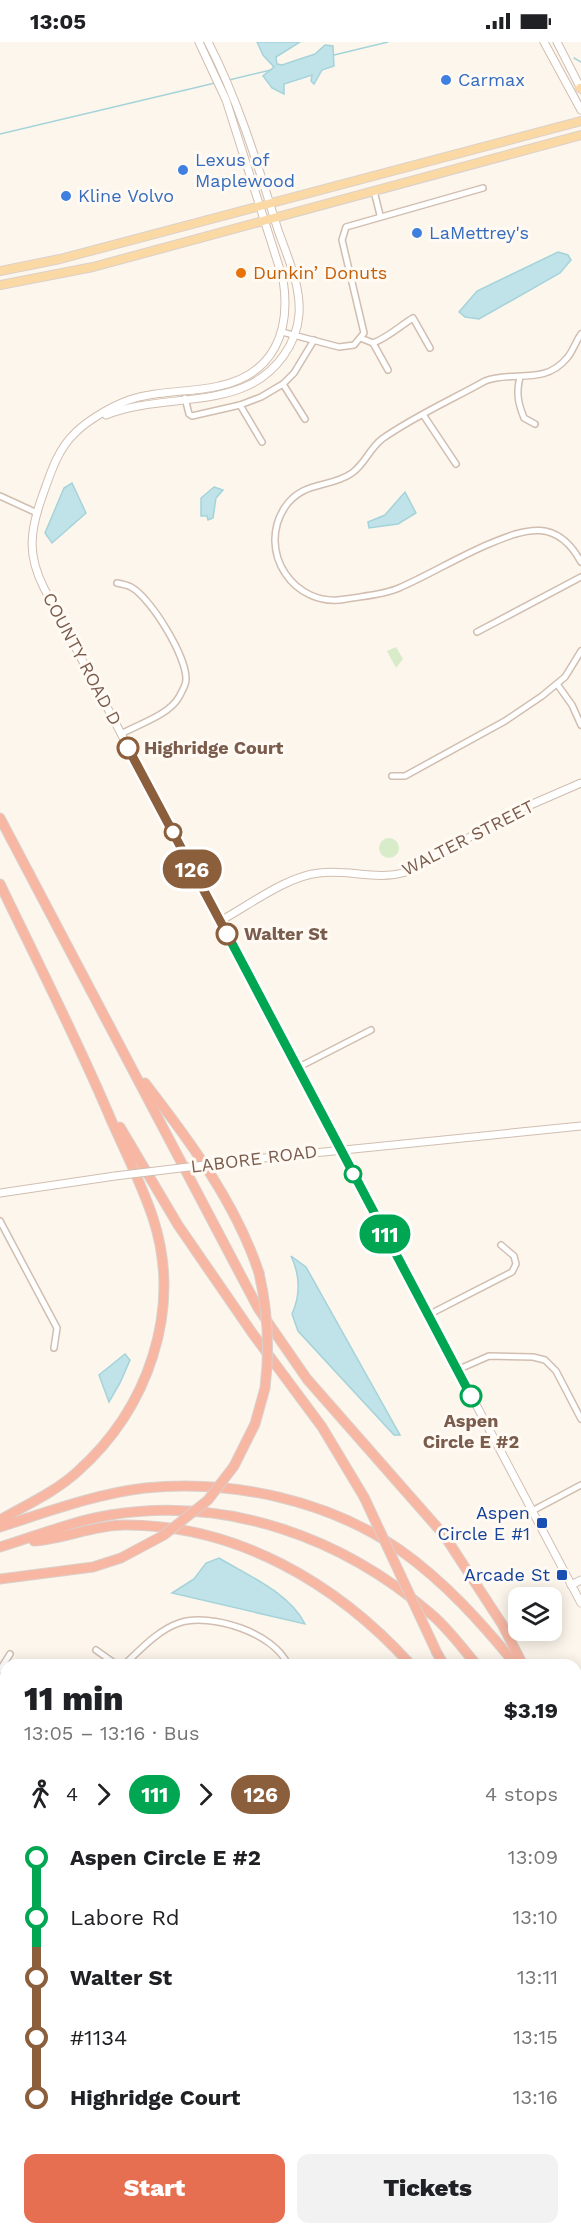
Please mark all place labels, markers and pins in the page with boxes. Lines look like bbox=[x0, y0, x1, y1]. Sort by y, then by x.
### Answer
place label: Carmax bbox=[458, 69, 525, 90]
marker: Carmax bbox=[439, 73, 453, 87]
place label: Lexus of Maplewood bbox=[195, 149, 295, 191]
marker: Lexus of Maplewood bbox=[176, 163, 190, 177]
place label: Kline Volvo bbox=[78, 185, 174, 206]
marker: Kline Volvo bbox=[59, 189, 73, 203]
place label: LaMettrey's bbox=[429, 222, 529, 243]
marker: LaMettrey's bbox=[410, 226, 424, 240]
place label: Dunkin’ Donuts bbox=[253, 262, 387, 283]
marker: Dunkin’ Donuts bbox=[234, 266, 248, 280]
marker: Highridge Court bbox=[117, 737, 139, 759]
place label: Highridge Court bbox=[144, 737, 283, 758]
unlabelled marker bbox=[164, 823, 182, 841]
marker: Walter St bbox=[216, 923, 238, 945]
place label: Walter St bbox=[244, 923, 328, 944]
unlabelled marker bbox=[344, 1165, 362, 1183]
marker: Aspen Circle E #2 bbox=[460, 1385, 482, 1407]
place label: Aspen Circle E #2 bbox=[423, 1410, 519, 1452]
place label: Aspen Circle E #1 bbox=[438, 1502, 530, 1544]
marker: Aspen Circle E #1 bbox=[535, 1516, 549, 1530]
place label: Arcade St bbox=[464, 1564, 550, 1585]
marker: Arcade St bbox=[555, 1568, 569, 1582]

